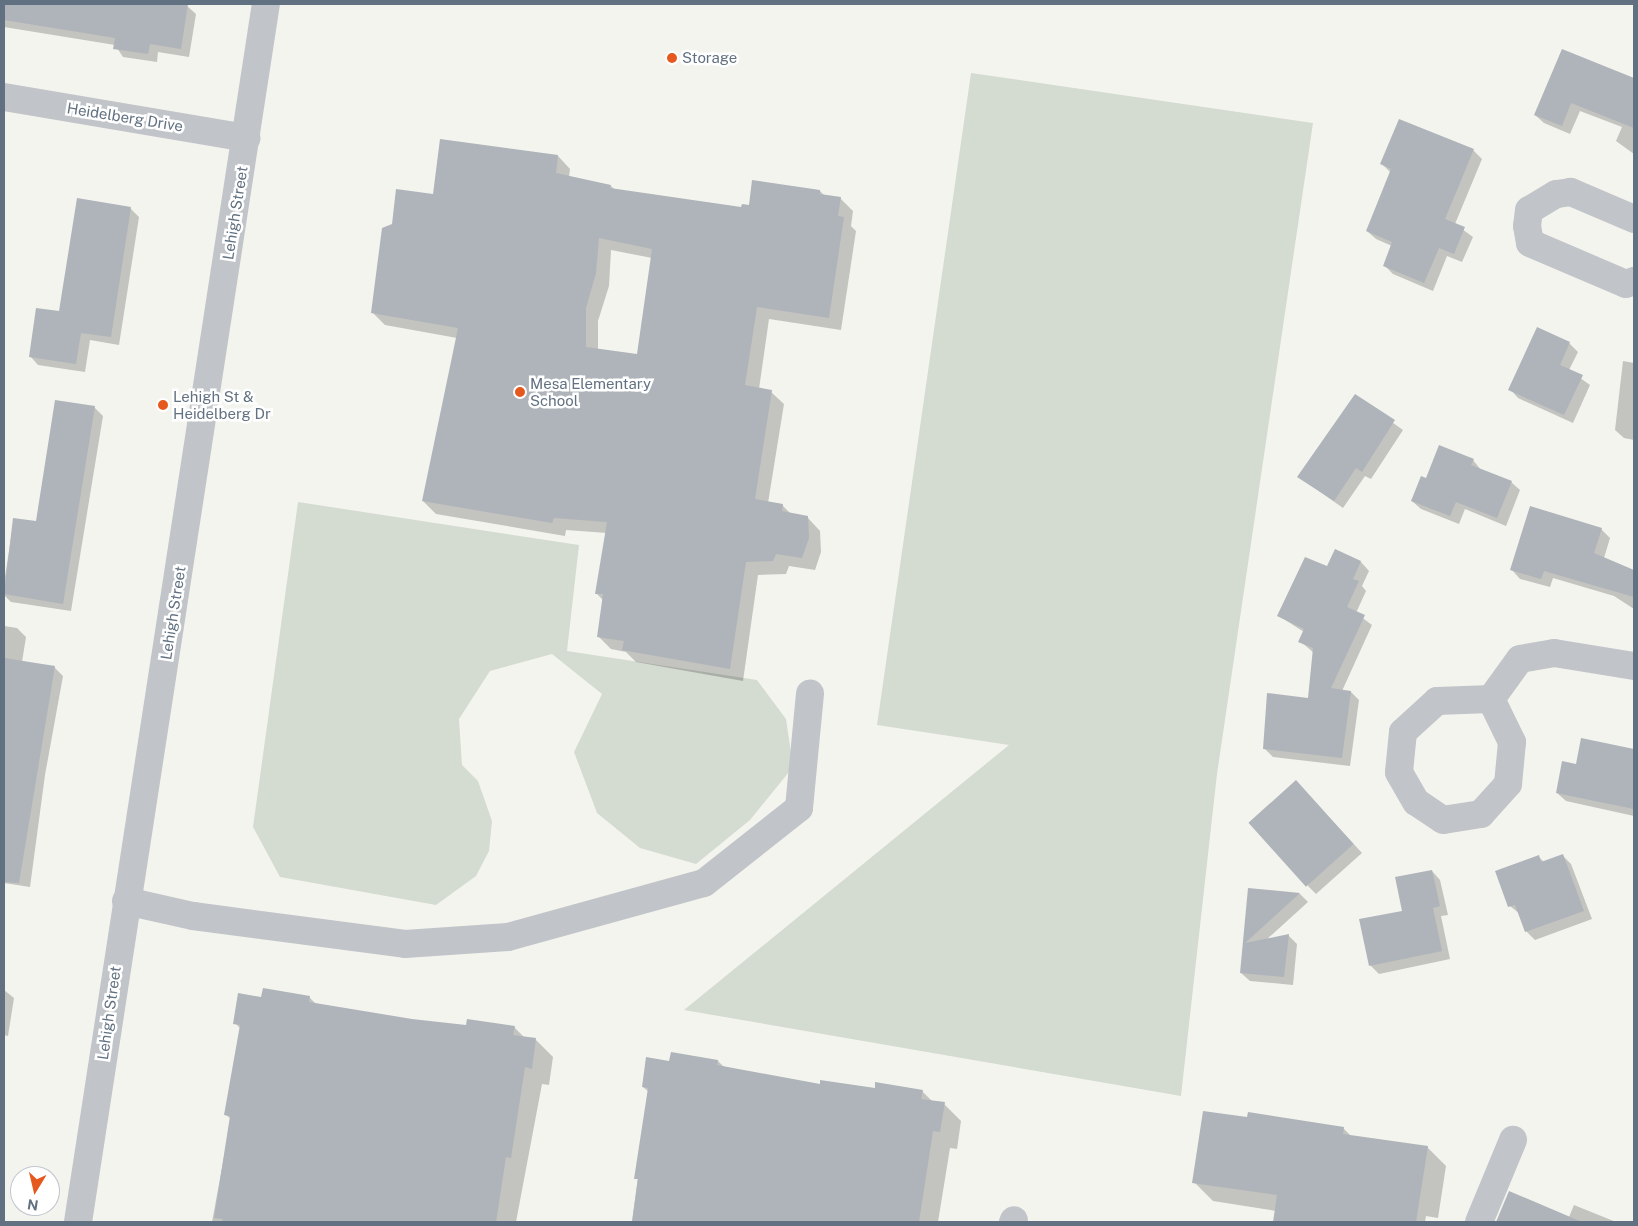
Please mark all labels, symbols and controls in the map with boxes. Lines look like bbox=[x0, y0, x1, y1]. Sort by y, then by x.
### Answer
place label: Storage bbox=[682, 49, 737, 67]
marker: Storage bbox=[666, 52, 678, 64]
street label: Heidelberg Drive bbox=[66, 99, 184, 135]
street label: Lehigh Street bbox=[219, 165, 251, 261]
place label: Mesa Elementary School bbox=[530, 374, 651, 409]
marker: Mesa Elementary School bbox=[514, 386, 526, 398]
place label: Lehigh St & Heidelberg Dr bbox=[173, 387, 271, 422]
marker: Lehigh St & Heidelberg Dr bbox=[157, 399, 169, 411]
street label: Lehigh Street bbox=[157, 565, 189, 661]
street label: Lehigh Street bbox=[94, 965, 124, 1061]
north arrow bbox=[10, 1166, 60, 1216]
text: N bbox=[26, 1196, 39, 1214]

